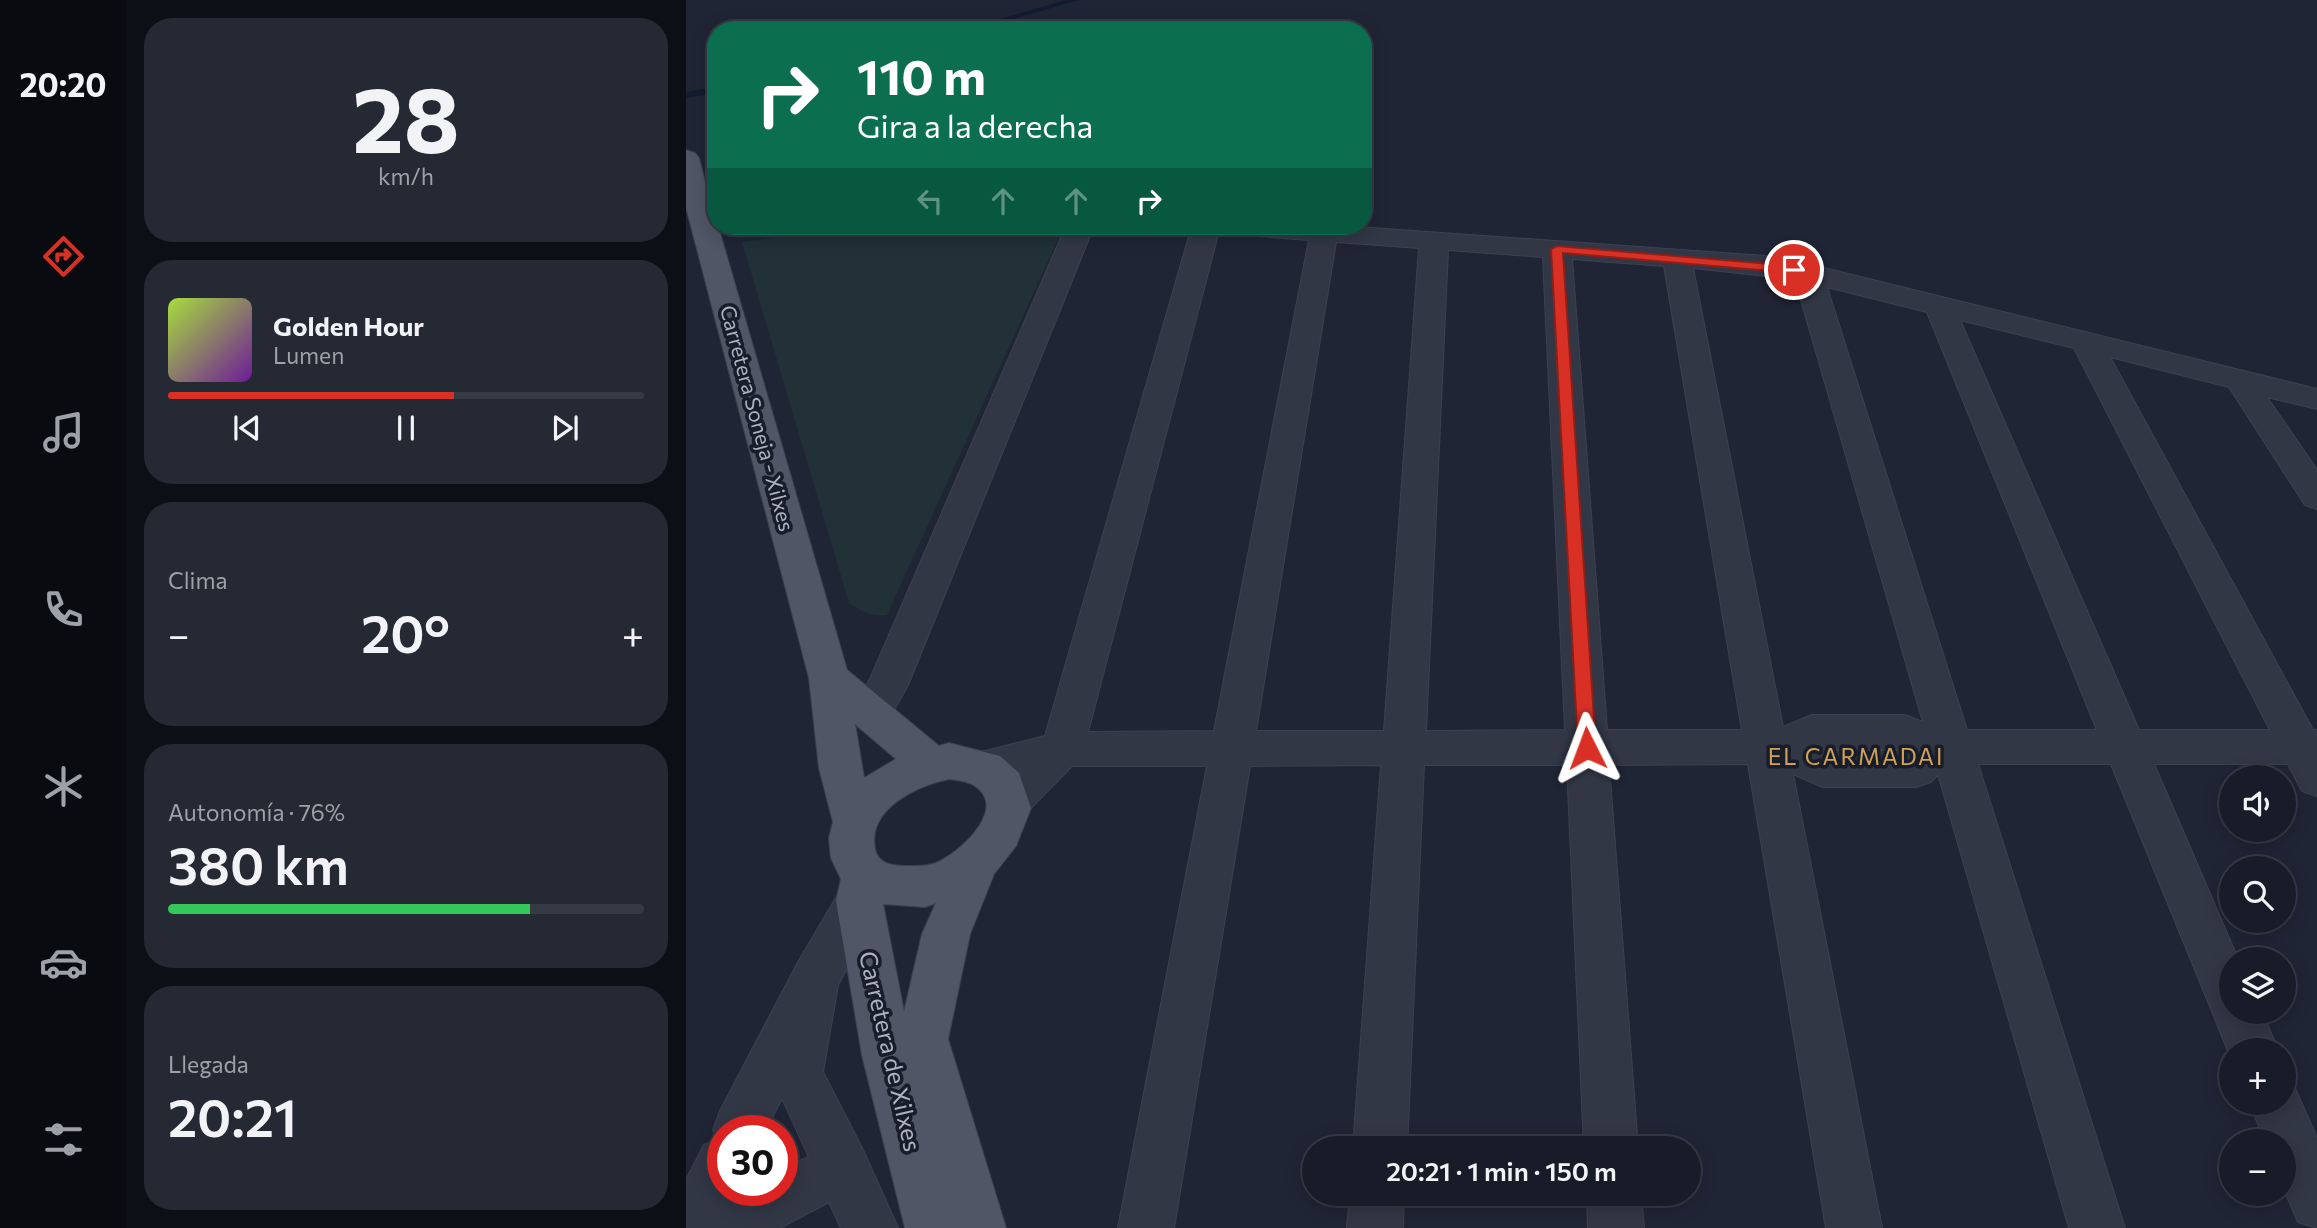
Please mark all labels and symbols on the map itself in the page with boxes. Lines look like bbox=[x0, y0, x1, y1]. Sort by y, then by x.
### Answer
pin bbox=[1764, 240, 1824, 300]
street label: Carretera Soneja - Xilxes bbox=[716, 302, 800, 534]
position arrow bbox=[1550, 711, 1624, 785]
district label: EL CARMADAI bbox=[1768, 742, 1944, 770]
street label: Carretera de Xilxes bbox=[854, 948, 928, 1154]
speed limit sign: 30 bbox=[707, 1115, 798, 1206]

